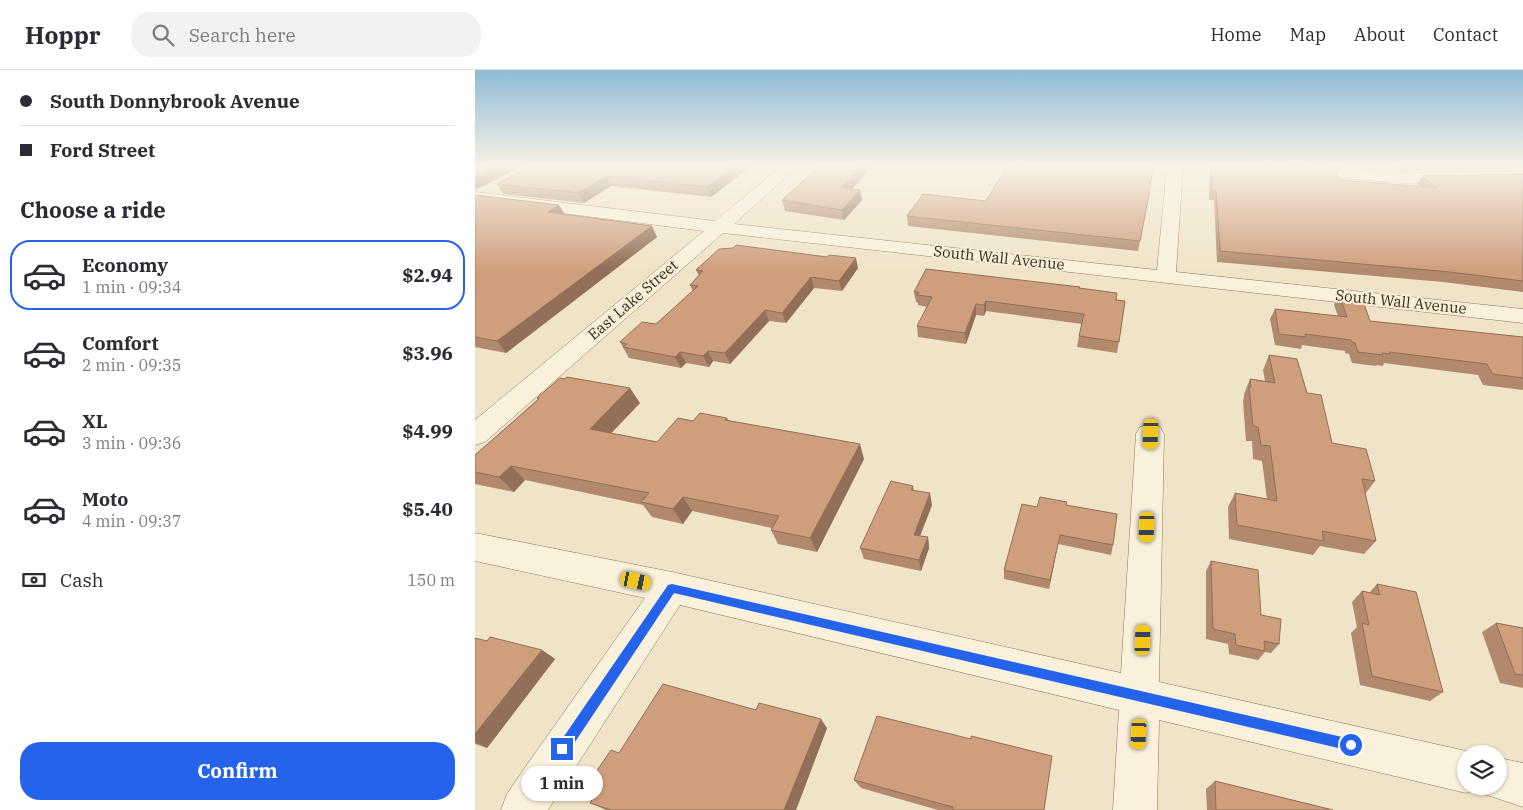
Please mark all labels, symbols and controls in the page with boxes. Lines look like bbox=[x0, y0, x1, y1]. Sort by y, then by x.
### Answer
search box bbox=[131, 12, 481, 57]
text: Hoppr bbox=[25, 19, 101, 51]
icon: search bbox=[149, 21, 177, 49]
text: Search here bbox=[189, 23, 296, 47]
text: Home bbox=[1210, 23, 1262, 46]
text: Map bbox=[1290, 23, 1326, 46]
text: About bbox=[1354, 23, 1405, 46]
text: Contact bbox=[1433, 23, 1498, 46]
text: South Donnybrook Avenue bbox=[50, 89, 300, 113]
text: Ford Street bbox=[50, 138, 155, 162]
text: Choose a ride bbox=[20, 195, 166, 224]
street label: South Wall Avenue bbox=[933, 241, 1066, 274]
icon: car bbox=[22, 253, 67, 298]
text: Economy bbox=[82, 253, 168, 277]
street label: East Lake Street bbox=[584, 255, 682, 344]
text: $2.94 bbox=[402, 263, 453, 287]
text: 1 min · 09:34 bbox=[82, 277, 181, 297]
street label: South Wall Avenue bbox=[1335, 285, 1468, 318]
icon: car bbox=[22, 331, 67, 376]
text: Comfort bbox=[82, 331, 159, 355]
text: $3.96 bbox=[402, 341, 453, 365]
text: 2 min · 09:35 bbox=[82, 355, 181, 375]
icon: car bbox=[22, 409, 67, 454]
text: XL bbox=[82, 409, 108, 433]
text: $4.99 bbox=[402, 419, 453, 443]
car bbox=[1142, 419, 1159, 449]
text: 3 min · 09:36 bbox=[82, 433, 181, 453]
icon: car bbox=[22, 487, 67, 532]
text: Moto bbox=[82, 487, 128, 511]
text: $5.40 bbox=[402, 497, 453, 521]
text: 4 min · 09:37 bbox=[82, 511, 181, 531]
car bbox=[1138, 512, 1155, 542]
icon: cash bbox=[20, 566, 48, 594]
text: Cash bbox=[60, 568, 104, 592]
text: 150 m bbox=[407, 570, 455, 590]
car bbox=[619, 571, 652, 591]
car bbox=[1134, 625, 1151, 655]
car bbox=[1130, 719, 1147, 749]
route start bbox=[1340, 734, 1362, 756]
route end bbox=[551, 738, 573, 760]
button: Confirm bbox=[20, 742, 455, 800]
map controls bbox=[1457, 745, 1507, 795]
button: layers bbox=[1457, 745, 1507, 795]
callout: 1 min bbox=[521, 766, 603, 802]
text: 1 min bbox=[540, 773, 584, 793]

